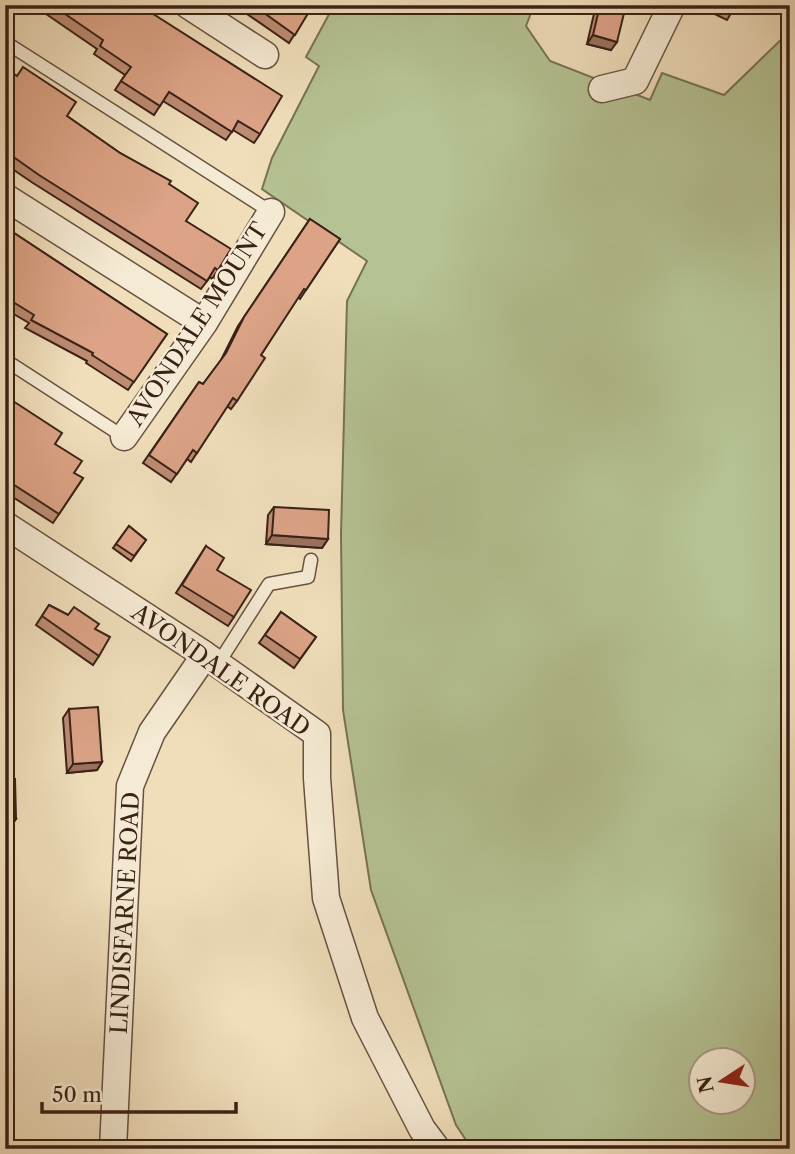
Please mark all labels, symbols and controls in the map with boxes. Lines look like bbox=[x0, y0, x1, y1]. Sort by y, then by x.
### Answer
street label: AVONDALE MOUNT bbox=[120, 216, 274, 432]
street label: AVONDALE ROAD bbox=[125, 597, 316, 742]
street label: LINDISFARNE ROAD bbox=[105, 791, 145, 1035]
north arrow bbox=[686, 1046, 756, 1116]
scale bar bbox=[42, 1070, 236, 1114]
text: N bbox=[693, 1074, 719, 1095]
text: 50 m bbox=[52, 1082, 102, 1107]

